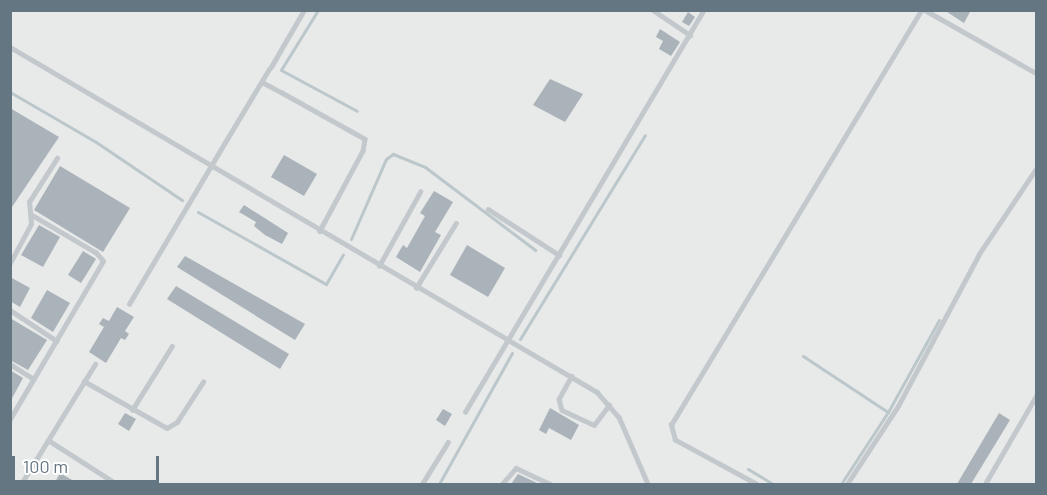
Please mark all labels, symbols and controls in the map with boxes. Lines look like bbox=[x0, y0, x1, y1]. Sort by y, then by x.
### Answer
scale bar bbox=[15, 444, 162, 482]
text: 100 m bbox=[23, 455, 68, 477]

